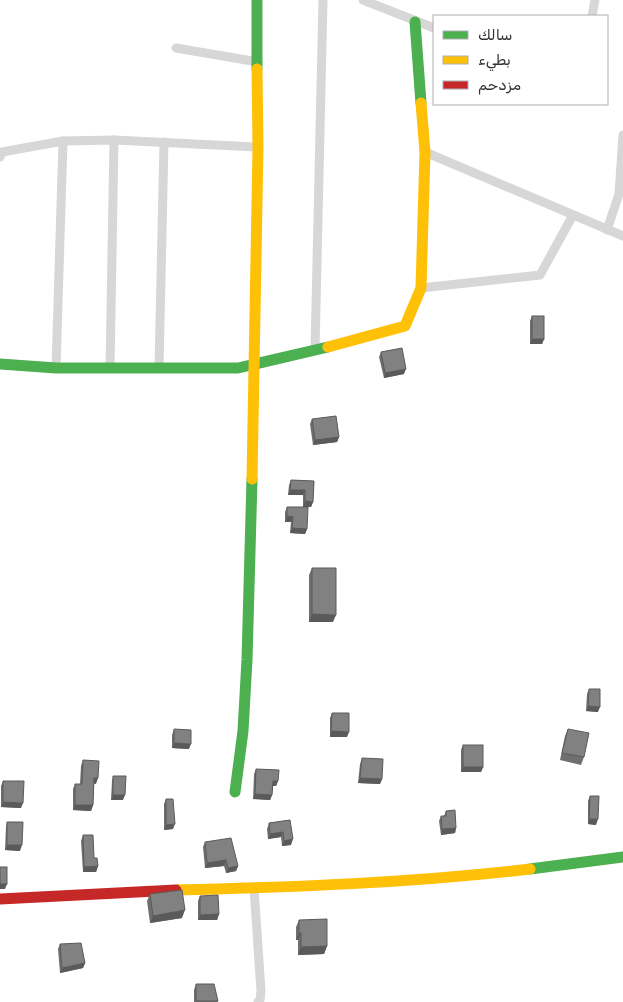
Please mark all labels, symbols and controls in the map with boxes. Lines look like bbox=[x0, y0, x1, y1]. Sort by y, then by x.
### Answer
legend bbox=[433, 15, 608, 105]
text: سالك bbox=[478, 26, 513, 44]
text: بطيء bbox=[478, 51, 511, 72]
text: مزدحم bbox=[478, 76, 521, 95]

